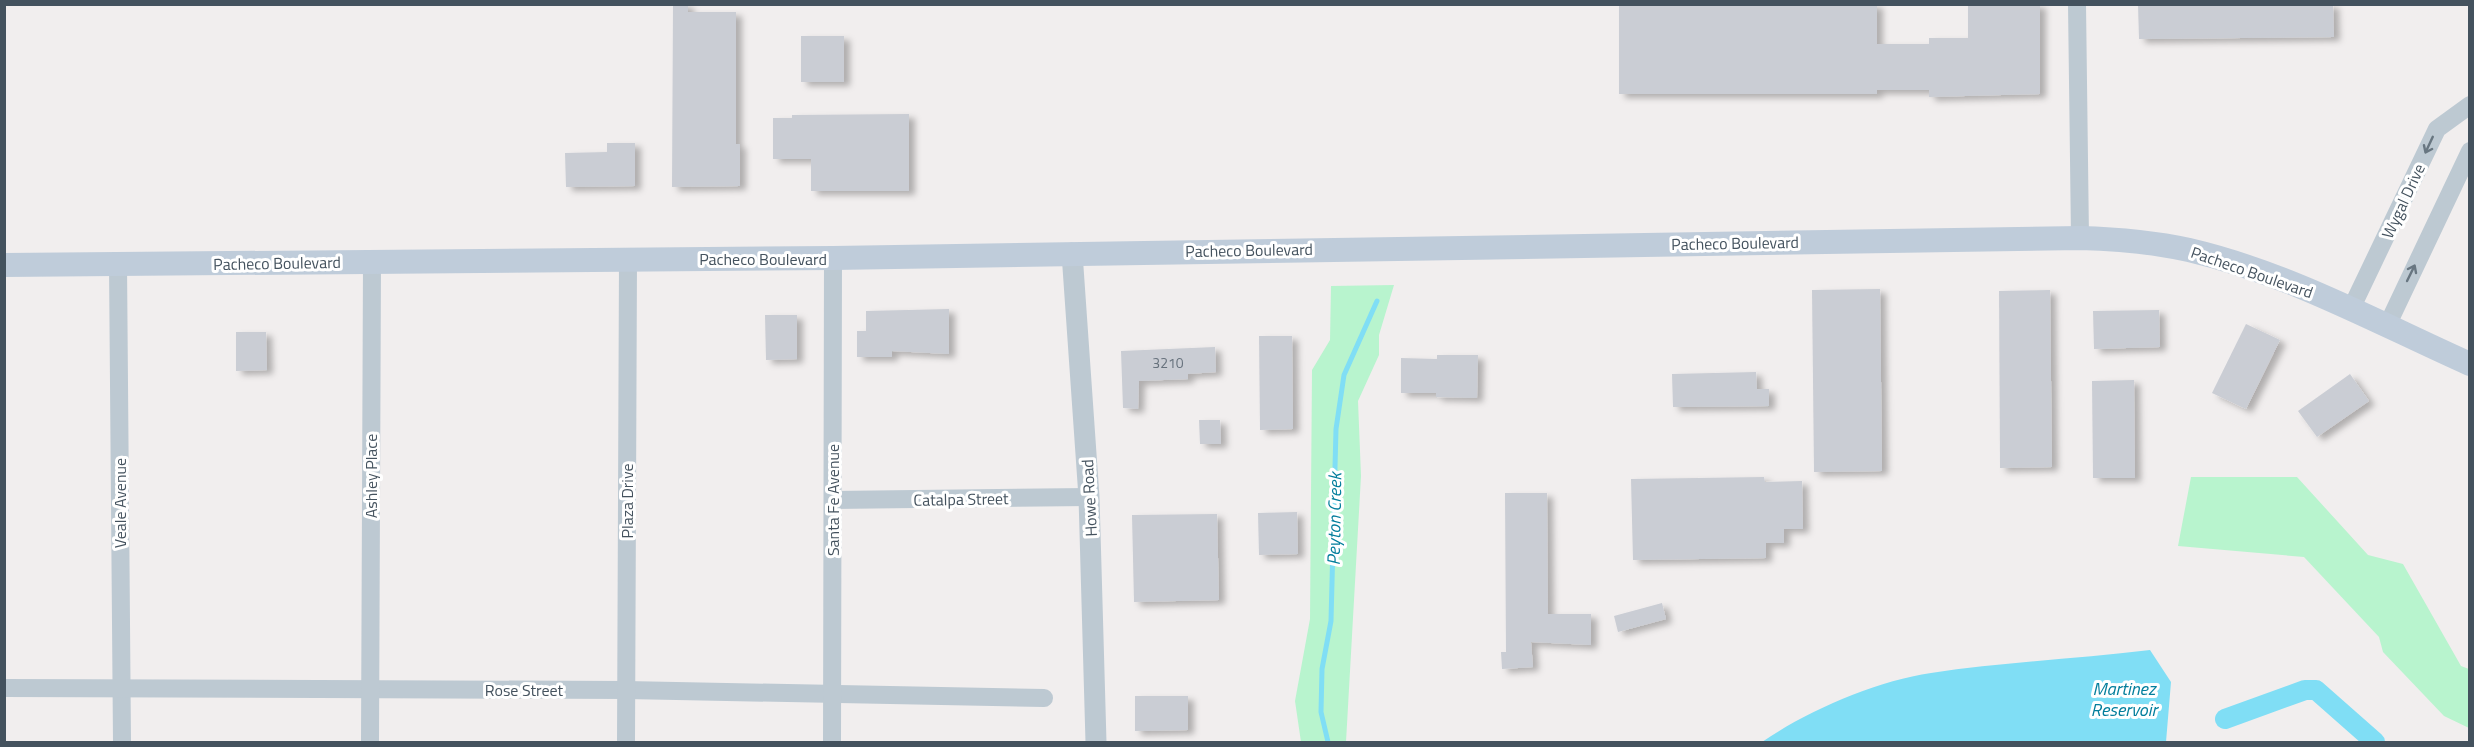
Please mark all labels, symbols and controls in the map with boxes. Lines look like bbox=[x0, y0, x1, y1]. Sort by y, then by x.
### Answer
one-way arrow bbox=[2423, 136, 2434, 154]
street label: Wygal Drive bbox=[2375, 160, 2431, 242]
street label: Pacheco Boulevard bbox=[1671, 230, 1799, 256]
street label: Pacheco Boulevard bbox=[1185, 237, 1313, 263]
street label: Pacheco Boulevard bbox=[2188, 240, 2316, 304]
street label: Pacheco Boulevard bbox=[699, 247, 827, 271]
street label: Pacheco Boulevard bbox=[213, 250, 341, 276]
one-way arrow bbox=[2405, 264, 2417, 282]
house number: 3210 bbox=[1152, 352, 1184, 373]
street label: Ashley Place bbox=[359, 434, 383, 518]
street label: Santa Fe Avenue bbox=[821, 444, 845, 556]
street label: Veale Avenue bbox=[108, 458, 132, 548]
street label: Howe Road bbox=[1075, 459, 1103, 537]
street label: Plaza Drive bbox=[615, 463, 639, 539]
water label: Peyton Creek bbox=[1320, 470, 1348, 566]
street label: Catalpa Street bbox=[913, 486, 1009, 512]
water label: Martinez Reservoir bbox=[2091, 675, 2159, 723]
street label: Rose Street bbox=[485, 678, 564, 702]

